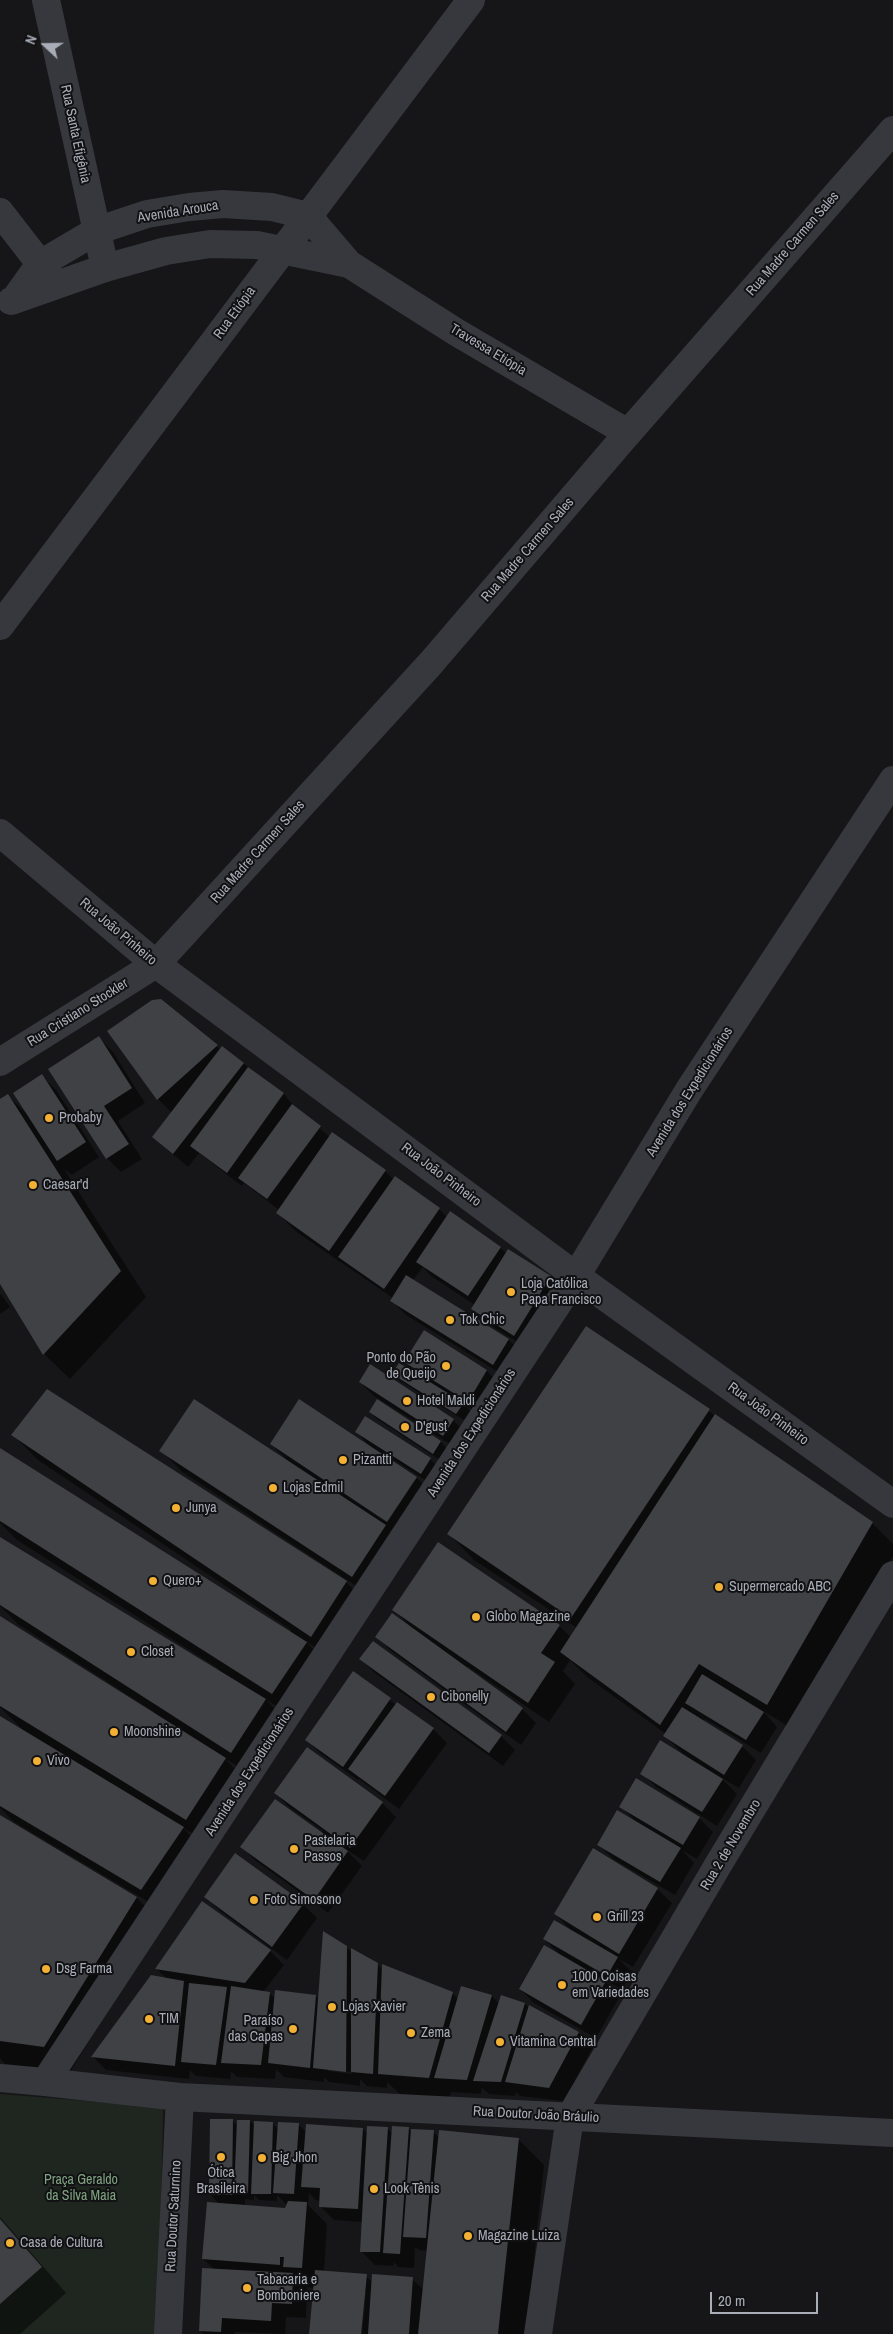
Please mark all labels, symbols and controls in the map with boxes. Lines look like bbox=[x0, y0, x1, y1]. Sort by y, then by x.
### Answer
north arrow bbox=[20, 20, 70, 70]
text: N bbox=[21, 33, 41, 47]
street label: Rua Santa Efigênia bbox=[56, 83, 94, 185]
street label: Rua Madre Carmen Sales bbox=[743, 188, 843, 300]
street label: Avenida Arouca bbox=[136, 197, 220, 227]
street label: Rua Etiópia bbox=[210, 284, 260, 342]
street label: Travessa Etiópia bbox=[447, 321, 529, 379]
street label: Rua Madre Carmen Sales bbox=[478, 494, 578, 606]
street label: Rua Madre Carmen Sales bbox=[207, 797, 309, 907]
street label: Rua João Pinheiro bbox=[76, 895, 160, 969]
street label: Rua Cristiano Stockler bbox=[25, 975, 131, 1051]
street label: Avenida dos Expedicionários bbox=[643, 1024, 737, 1160]
place label: Probaby bbox=[59, 1110, 102, 1126]
marker: Probaby bbox=[43, 1112, 55, 1124]
street label: Rua João Pinheiro bbox=[398, 1139, 484, 1211]
place label: Caesar'd bbox=[43, 1177, 89, 1193]
marker: Caesar'd bbox=[27, 1179, 39, 1191]
place label: Loja Católica Papa Francisco bbox=[521, 1276, 601, 1308]
marker: Loja Católica Papa Francisco bbox=[505, 1286, 517, 1298]
place label: Tok Chic bbox=[460, 1312, 505, 1328]
marker: Tok Chic bbox=[444, 1314, 456, 1326]
place label: Ponto do Pão de Queijo bbox=[366, 1350, 436, 1382]
marker: Ponto do Pão de Queijo bbox=[440, 1360, 452, 1372]
street label: Avenida dos Expedicionários bbox=[424, 1366, 520, 1500]
street label: Rua João Pinheiro bbox=[724, 1379, 812, 1449]
place label: Hotel Maldi bbox=[417, 1393, 475, 1409]
marker: Hotel Maldi bbox=[401, 1395, 413, 1407]
place label: D'gust bbox=[415, 1419, 447, 1435]
marker: D'gust bbox=[399, 1421, 411, 1433]
place label: Pizantti bbox=[353, 1452, 392, 1468]
marker: Pizantti bbox=[337, 1454, 349, 1466]
place label: Lojas Edmil bbox=[283, 1480, 343, 1496]
marker: Lojas Edmil bbox=[267, 1482, 279, 1494]
place label: Junya bbox=[186, 1500, 217, 1516]
marker: Junya bbox=[170, 1502, 182, 1514]
place label: Quero+ bbox=[163, 1573, 202, 1589]
marker: Quero+ bbox=[147, 1575, 159, 1587]
place label: Supermercado ABC bbox=[729, 1579, 831, 1595]
marker: Supermercado ABC bbox=[713, 1581, 725, 1593]
place label: Globo Magazine bbox=[486, 1609, 570, 1625]
marker: Globo Magazine bbox=[470, 1611, 482, 1623]
place label: Closet bbox=[141, 1644, 174, 1660]
marker: Closet bbox=[125, 1646, 137, 1658]
place label: Cibonelly bbox=[441, 1689, 489, 1705]
marker: Cibonelly bbox=[425, 1691, 437, 1703]
street label: Avenida dos Expedicionários bbox=[202, 1705, 298, 1839]
place label: Moonshine bbox=[124, 1724, 181, 1740]
marker: Moonshine bbox=[108, 1726, 120, 1738]
place label: Vivo bbox=[47, 1753, 70, 1769]
marker: Vivo bbox=[31, 1755, 43, 1767]
street label: Rua 2 de Novembro bbox=[697, 1797, 765, 1893]
place label: Pastelaria Passos bbox=[304, 1833, 356, 1865]
marker: Pastelaria Passos bbox=[288, 1843, 300, 1855]
place label: Foto Simosono bbox=[264, 1892, 341, 1908]
marker: Foto Simosono bbox=[248, 1894, 260, 1906]
place label: Grill 23 bbox=[607, 1909, 644, 1925]
marker: Grill 23 bbox=[591, 1911, 603, 1923]
place label: Dsg Farma bbox=[56, 1961, 112, 1977]
marker: Dsg Farma bbox=[40, 1963, 52, 1975]
place label: 1000 Coisas em Variedades bbox=[572, 1969, 649, 2001]
marker: 1000 Coisas em Variedades bbox=[556, 1979, 568, 1991]
place label: Lojas Xavier bbox=[342, 1999, 406, 2015]
marker: Lojas Xavier bbox=[326, 2001, 338, 2013]
place label: TIM bbox=[159, 2011, 179, 2027]
marker: TIM bbox=[143, 2013, 155, 2025]
place label: Paraíso das Capas bbox=[228, 2013, 283, 2045]
marker: Paraíso das Capas bbox=[287, 2023, 299, 2035]
place label: Zema bbox=[421, 2025, 450, 2041]
marker: Zema bbox=[405, 2027, 417, 2039]
place label: Vitamina Central bbox=[510, 2034, 596, 2050]
marker: Vitamina Central bbox=[494, 2036, 506, 2048]
street label: Rua Doutor João Bráulio bbox=[472, 2103, 600, 2127]
place label: Big Jhon bbox=[272, 2150, 317, 2166]
marker: Ótica Brasileira bbox=[215, 2151, 227, 2163]
marker: Big Jhon bbox=[256, 2152, 268, 2164]
street label: Rua Doutor Saturnino bbox=[163, 2160, 185, 2272]
place label: Ótica Brasileira bbox=[196, 2165, 246, 2198]
park label: Praça Geraldo da Silva Maia bbox=[44, 2172, 118, 2204]
place label: Look Tênis bbox=[384, 2181, 440, 2197]
marker: Look Tênis bbox=[368, 2183, 380, 2195]
place label: Magazine Luiza bbox=[478, 2228, 560, 2244]
marker: Magazine Luiza bbox=[462, 2230, 474, 2242]
place label: Casa de Cultura bbox=[20, 2235, 103, 2251]
marker: Casa de Cultura bbox=[4, 2237, 16, 2249]
place label: Tabacaria e Bomboniere bbox=[257, 2272, 320, 2304]
marker: Tabacaria e Bomboniere bbox=[241, 2282, 253, 2294]
scale bar bbox=[713, 2282, 820, 2314]
text: 20 m bbox=[718, 2290, 745, 2311]

